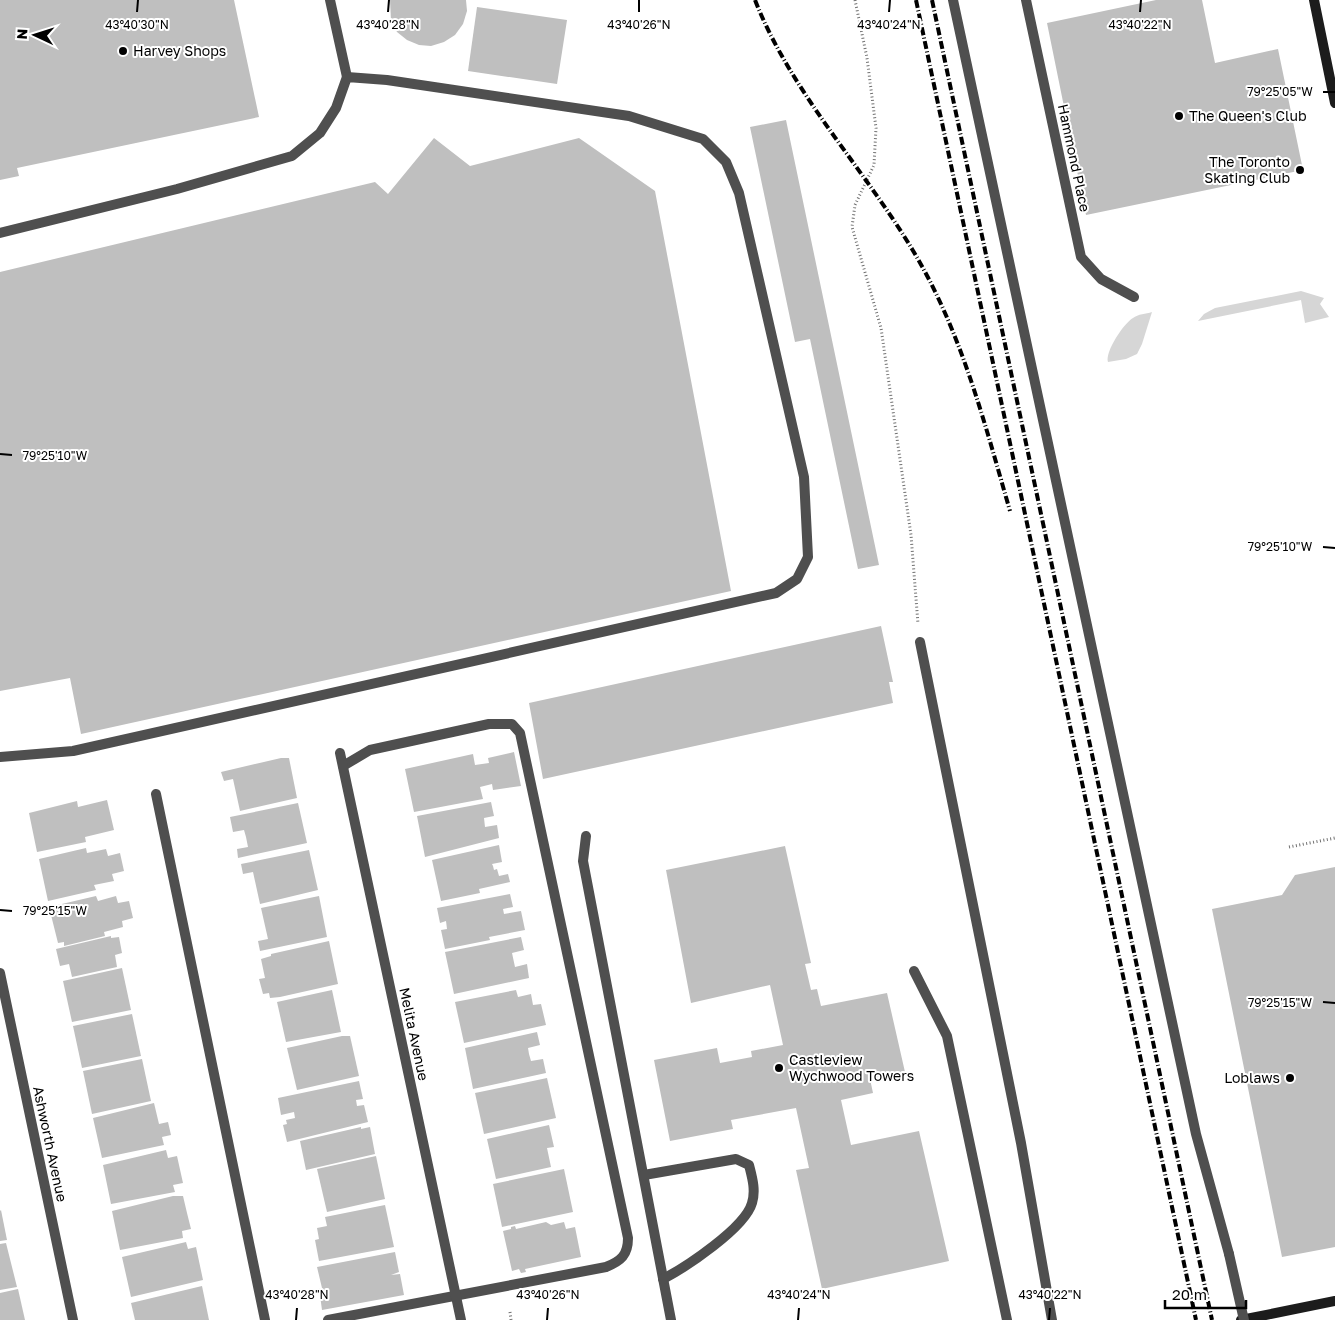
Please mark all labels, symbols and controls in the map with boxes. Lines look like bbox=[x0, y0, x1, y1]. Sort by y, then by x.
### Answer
north arrow bbox=[10, 10, 60, 60]
text: 43°40'30"N bbox=[105, 17, 169, 32]
text: 43°40'28"N bbox=[356, 17, 420, 32]
text: 43°40'26"N bbox=[607, 17, 671, 32]
text: 43°40'24"N bbox=[857, 17, 921, 32]
text: 43°40'22"N bbox=[1108, 17, 1172, 32]
text: N bbox=[13, 28, 30, 40]
place label: Harvey Shops bbox=[133, 42, 226, 59]
marker: Harvey Shops bbox=[117, 45, 129, 57]
text: 79°25'05"W bbox=[1247, 84, 1313, 99]
street label: Hammond Place bbox=[1055, 102, 1094, 213]
place label: The Queen's Club bbox=[1189, 107, 1307, 124]
marker: The Queen's Club bbox=[1173, 110, 1185, 122]
place label: The Toronto Skating Club bbox=[1204, 153, 1290, 186]
marker: The Toronto Skating Club bbox=[1294, 164, 1306, 176]
text: 79°25'10"W bbox=[23, 448, 88, 463]
text: 79°25'10"W bbox=[1248, 539, 1313, 554]
text: 79°25'15"W bbox=[23, 903, 88, 918]
street label: Melita Avenue bbox=[396, 986, 433, 1082]
text: 79°25'15"W bbox=[1248, 995, 1313, 1010]
place label: Castleview Wychwood Towers bbox=[789, 1051, 914, 1084]
marker: Castleview Wychwood Towers bbox=[773, 1062, 785, 1074]
place label: Loblaws bbox=[1224, 1069, 1280, 1086]
marker: Loblaws bbox=[1284, 1072, 1296, 1084]
street label: Ashworth Avenue bbox=[30, 1085, 71, 1203]
scale bar bbox=[1165, 1278, 1246, 1310]
text: 20 m bbox=[1172, 1285, 1207, 1303]
text: 43°40'28"N bbox=[265, 1287, 329, 1302]
text: 43°40'26"N bbox=[516, 1287, 580, 1302]
text: 43°40'24"N bbox=[767, 1287, 831, 1302]
text: 43°40'22"N bbox=[1018, 1287, 1082, 1302]

